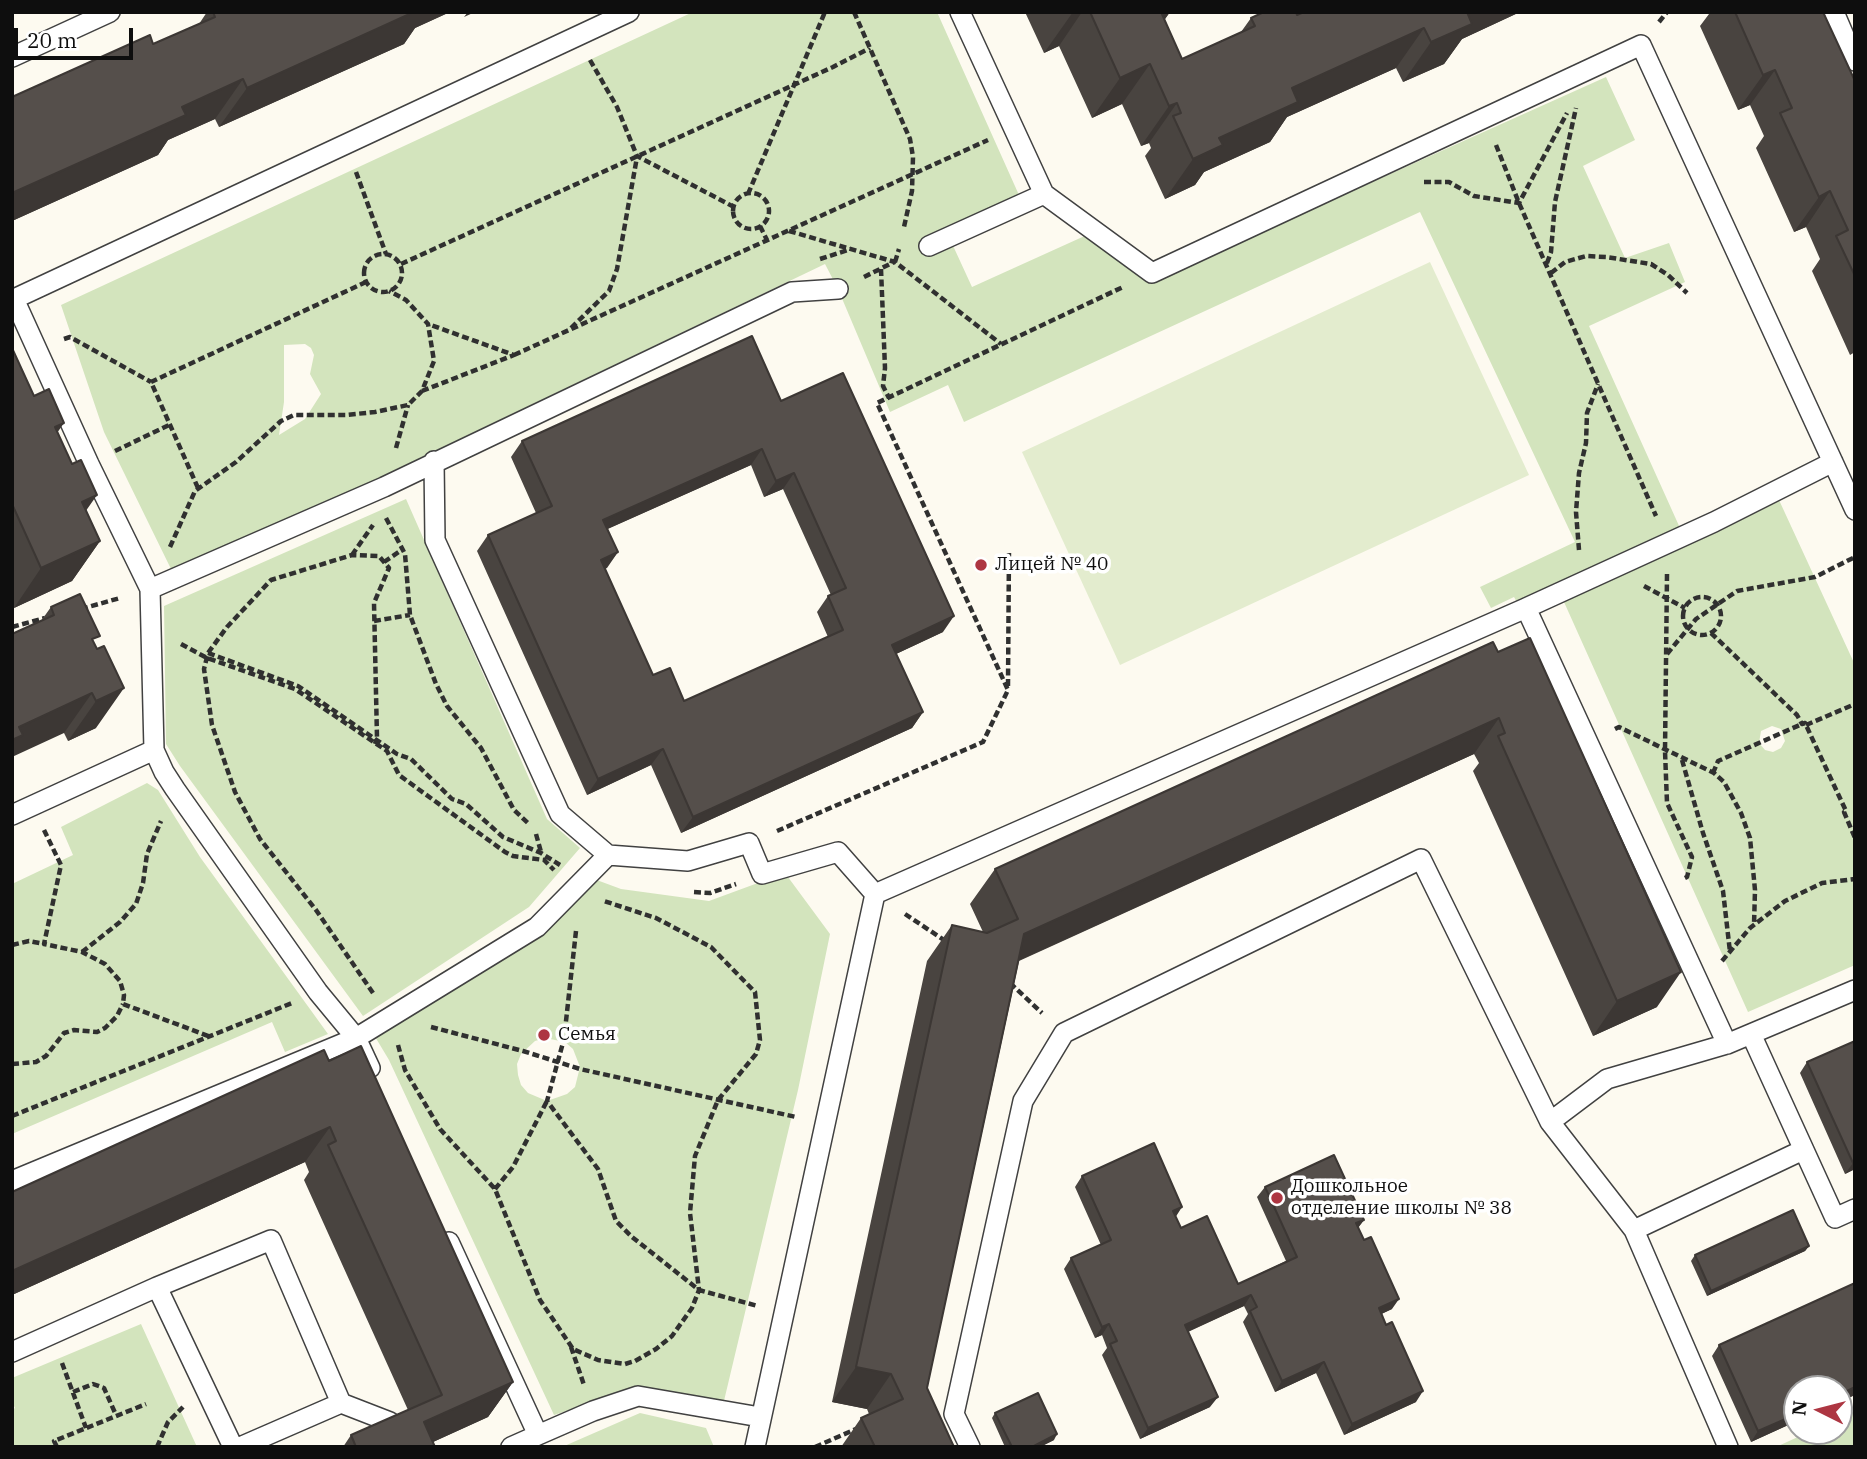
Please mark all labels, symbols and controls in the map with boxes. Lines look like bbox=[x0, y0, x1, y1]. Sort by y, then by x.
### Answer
scale bar bbox=[18, 14, 136, 58]
text: 20 m bbox=[27, 26, 77, 54]
place label: Лицей № 40 bbox=[995, 554, 1108, 576]
marker: Лицей № 40 bbox=[973, 557, 989, 573]
place label: Семья bbox=[558, 1024, 616, 1046]
marker: Семья bbox=[536, 1027, 552, 1043]
place label: Дошкольное отделение школы № 38 bbox=[1291, 1176, 1512, 1220]
marker: Дошкольное отделение школы № 38 bbox=[1269, 1190, 1285, 1206]
north arrow bbox=[1783, 1375, 1853, 1445]
text: N bbox=[1786, 1399, 1812, 1417]

